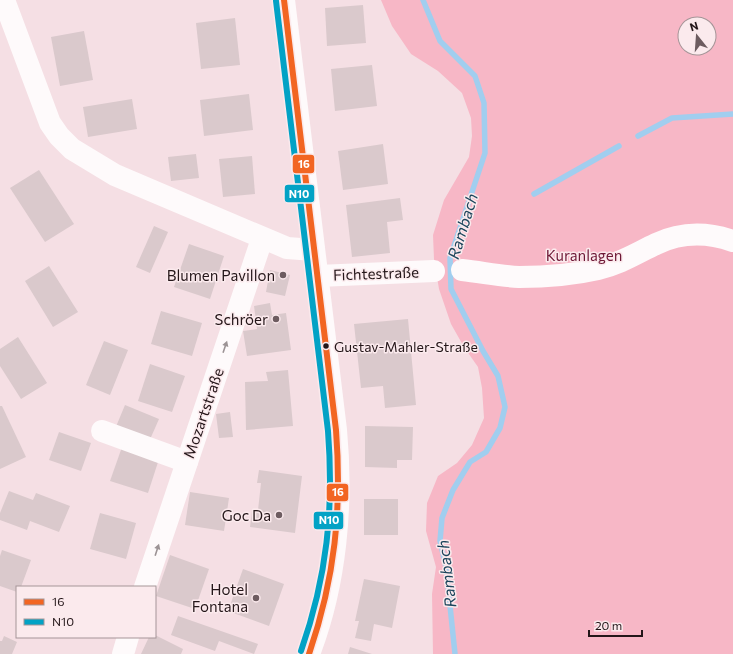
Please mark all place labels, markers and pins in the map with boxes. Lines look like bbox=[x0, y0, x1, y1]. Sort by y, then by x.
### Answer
place label: Blumen Pavillon bbox=[167, 266, 275, 284]
marker: Blumen Pavillon bbox=[278, 270, 288, 280]
place label: Schröer bbox=[215, 310, 268, 328]
marker: Schröer bbox=[271, 314, 281, 324]
place label: Gustav-Mahler-Straße bbox=[334, 338, 478, 355]
marker: Gustav-Mahler-Straße bbox=[321, 341, 331, 351]
place label: Goc Da bbox=[222, 506, 271, 524]
marker: Goc Da bbox=[274, 510, 284, 520]
place label: Hotel Fontana bbox=[192, 580, 248, 615]
marker: Hotel Fontana bbox=[251, 593, 261, 603]

